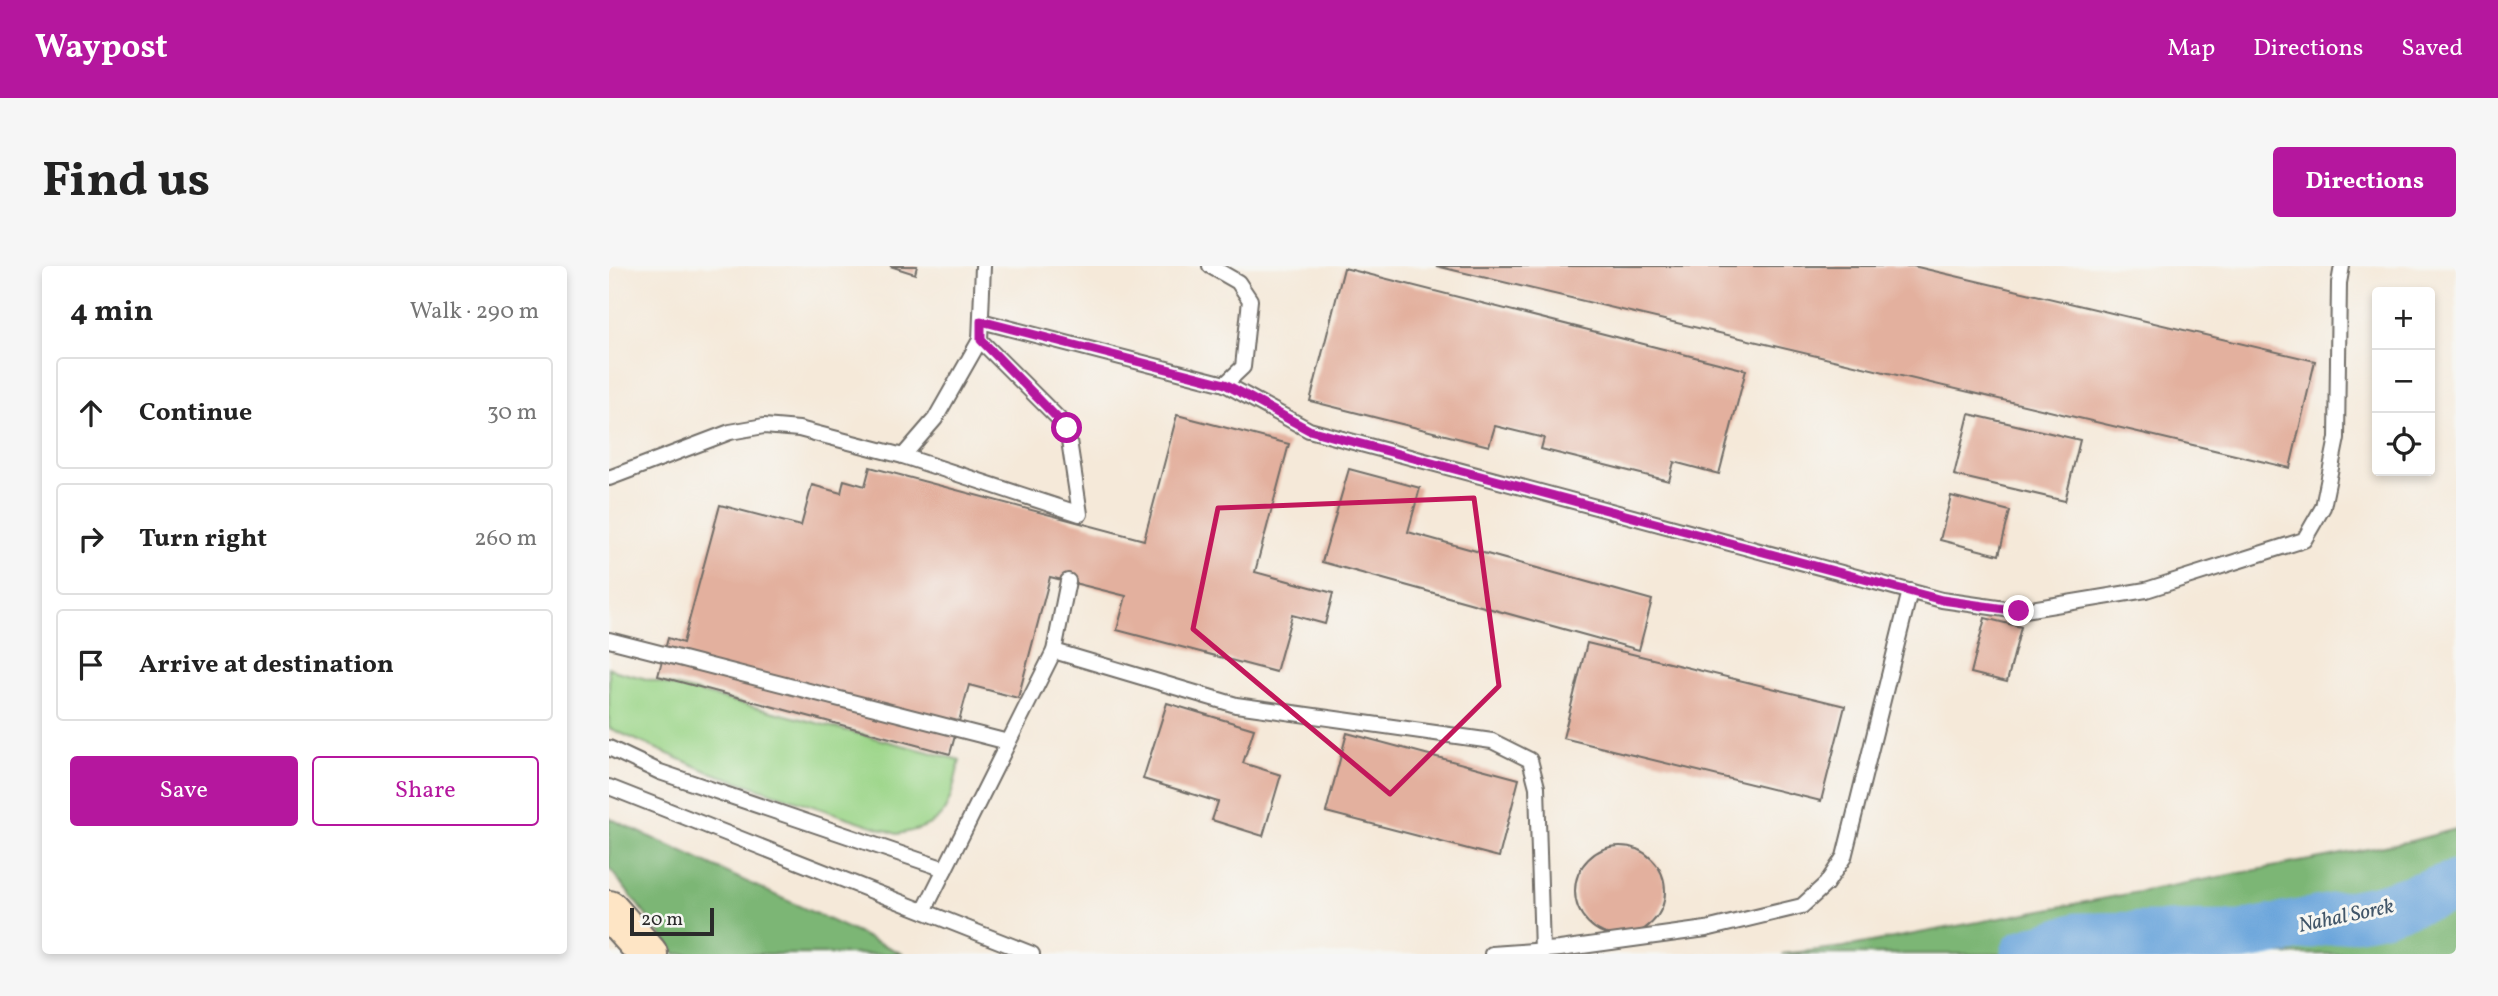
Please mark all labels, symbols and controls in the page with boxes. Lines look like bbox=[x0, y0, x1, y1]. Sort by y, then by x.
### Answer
text: Waypost bbox=[35, 26, 168, 72]
text: Map bbox=[2167, 32, 2215, 66]
text: Directions bbox=[2253, 32, 2363, 66]
text: Saved bbox=[2401, 32, 2463, 66]
button: Directions bbox=[2273, 147, 2456, 217]
text: Find us bbox=[42, 148, 210, 217]
map controls bbox=[2372, 287, 2435, 476]
button: + bbox=[2372, 287, 2435, 350]
text: 4 min bbox=[70, 291, 154, 333]
text: Walk · 290 m bbox=[410, 296, 539, 328]
button: − bbox=[2372, 350, 2435, 413]
icon: ahead bbox=[72, 394, 110, 432]
text: Continue bbox=[139, 395, 252, 431]
text: 30 m bbox=[487, 397, 537, 429]
route start bbox=[1051, 412, 1082, 443]
button: locate bbox=[2372, 413, 2435, 476]
icon: right bbox=[72, 520, 110, 558]
text: Turn right bbox=[139, 521, 267, 557]
text: 260 m bbox=[474, 523, 537, 555]
route end bbox=[2003, 595, 2034, 626]
icon: arrive bbox=[72, 646, 110, 684]
text: Arrive at destination bbox=[139, 647, 394, 683]
button: Save bbox=[70, 756, 298, 826]
button: Share bbox=[312, 756, 539, 826]
water label: Nahal Sorek bbox=[2296, 892, 2397, 941]
scale bar bbox=[630, 905, 714, 937]
text: 20 m bbox=[641, 907, 683, 933]

